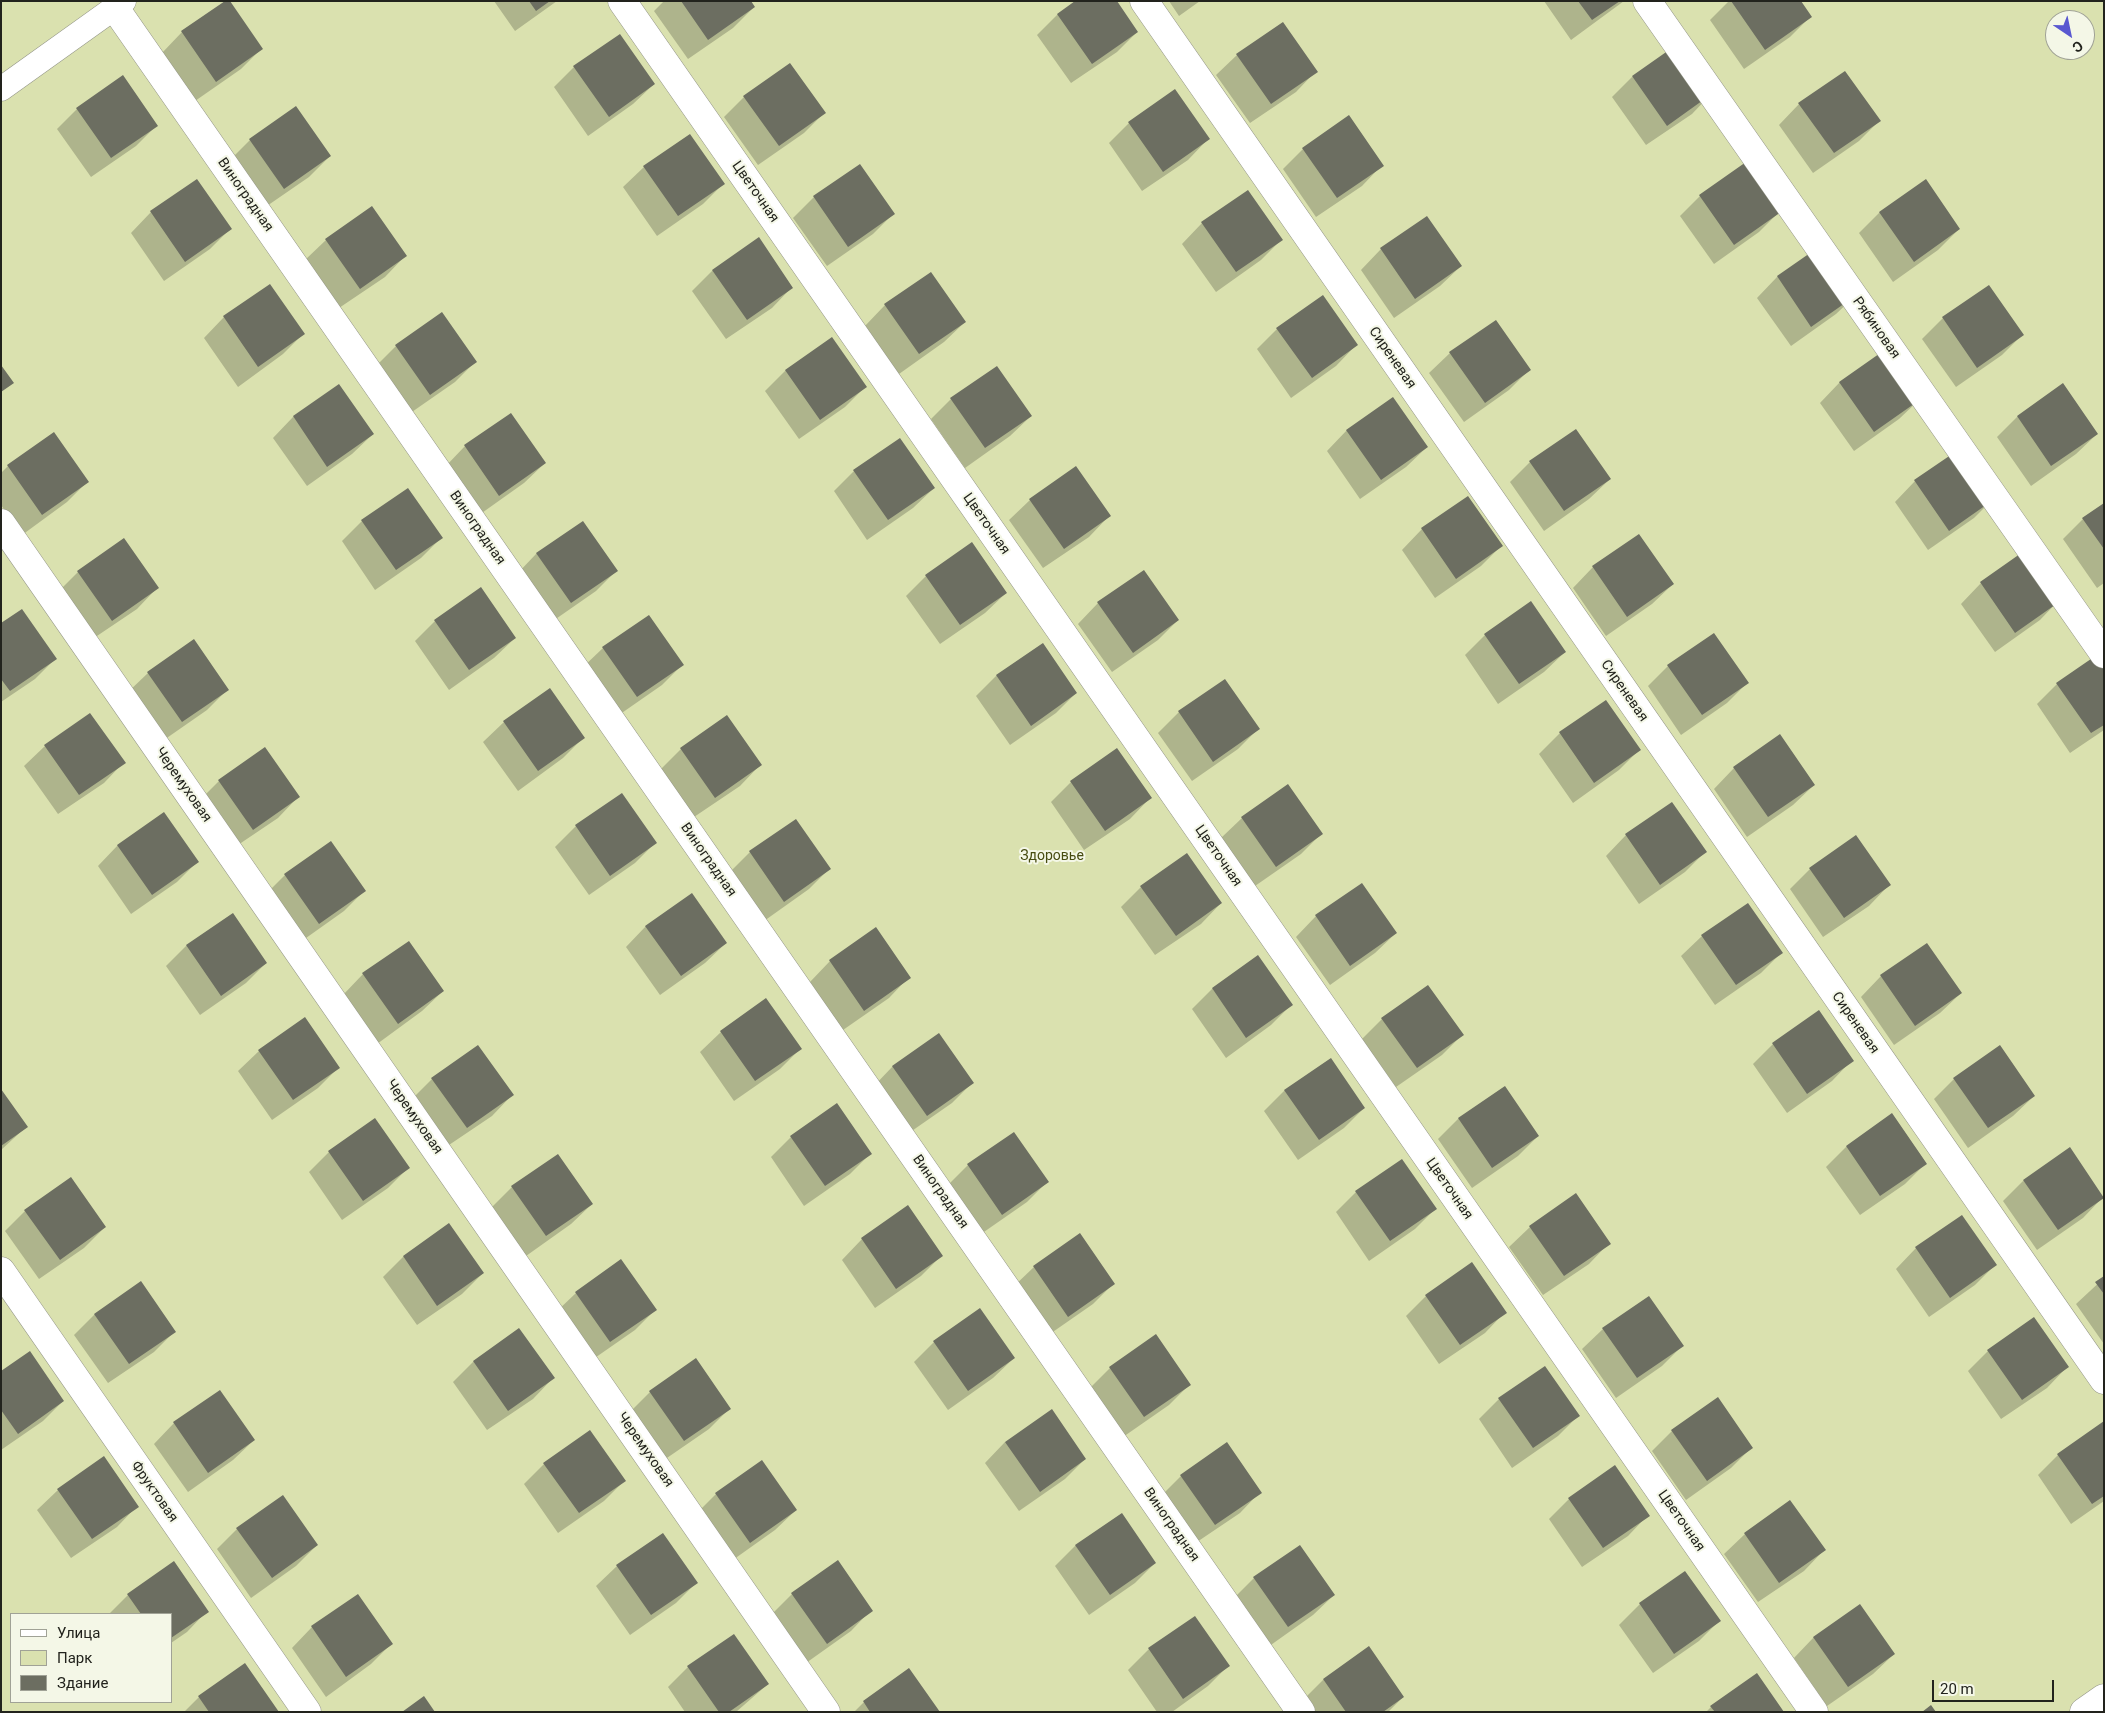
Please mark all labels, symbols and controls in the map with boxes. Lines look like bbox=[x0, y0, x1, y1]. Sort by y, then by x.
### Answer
north arrow bbox=[2045, 10, 2095, 60]
text: С bbox=[2070, 37, 2086, 56]
street label: Виноградная bbox=[213, 155, 277, 235]
street label: Цветочная bbox=[728, 158, 782, 226]
street label: Рябиновая bbox=[1849, 294, 1903, 362]
street label: Сиреневая bbox=[1365, 324, 1419, 392]
street label: Виноградная bbox=[445, 488, 509, 568]
street label: Цветочная bbox=[959, 490, 1013, 558]
street label: Сиреневая bbox=[1597, 657, 1651, 725]
street label: Черемуховая bbox=[151, 744, 215, 826]
street label: Виноградная bbox=[676, 820, 740, 900]
street label: Цветочная bbox=[1191, 822, 1245, 890]
park label: Здоровье bbox=[1020, 848, 1084, 864]
street label: Сиреневая bbox=[1828, 989, 1882, 1057]
street label: Черемуховая bbox=[382, 1076, 446, 1158]
street label: Виноградная bbox=[908, 1152, 972, 1232]
street label: Цветочная bbox=[1422, 1155, 1476, 1223]
street label: Черемуховая bbox=[613, 1409, 677, 1491]
street label: Фруктовая bbox=[127, 1458, 181, 1526]
street label: Виноградная bbox=[1139, 1485, 1203, 1565]
street label: Цветочная bbox=[1654, 1487, 1708, 1555]
legend bbox=[10, 1613, 172, 1703]
text: Улица bbox=[57, 1624, 100, 1642]
text: Парк bbox=[57, 1649, 92, 1667]
scale bar bbox=[1935, 1670, 2058, 1702]
text: Здание bbox=[57, 1674, 108, 1692]
text: 20 m bbox=[1940, 1680, 1974, 1698]

